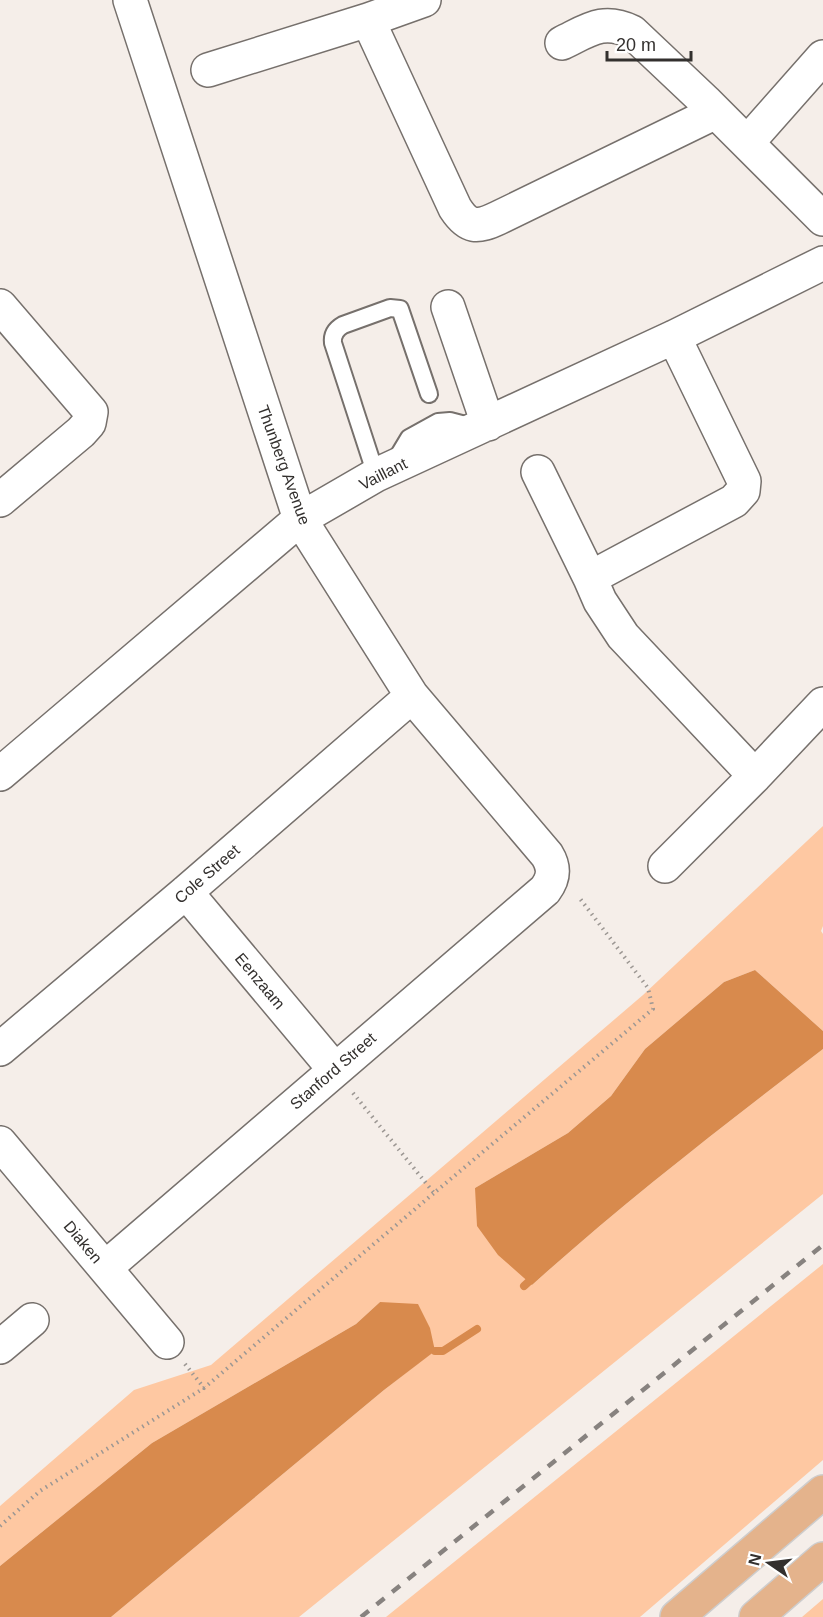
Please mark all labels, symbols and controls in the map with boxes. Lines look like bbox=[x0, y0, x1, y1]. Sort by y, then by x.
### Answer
scale bar bbox=[607, 24, 691, 62]
text: 20 m bbox=[616, 35, 656, 55]
street label: Thunberg Avenue bbox=[254, 403, 314, 527]
street label: Vaillant bbox=[356, 455, 410, 493]
street label: Cole Street bbox=[171, 841, 243, 907]
street label: Eenzaam bbox=[232, 950, 288, 1012]
street label: Stanford Street bbox=[287, 1029, 380, 1113]
street label: Diaken bbox=[60, 1217, 106, 1267]
north arrow bbox=[739, 1533, 799, 1593]
text: N bbox=[745, 1552, 765, 1567]

